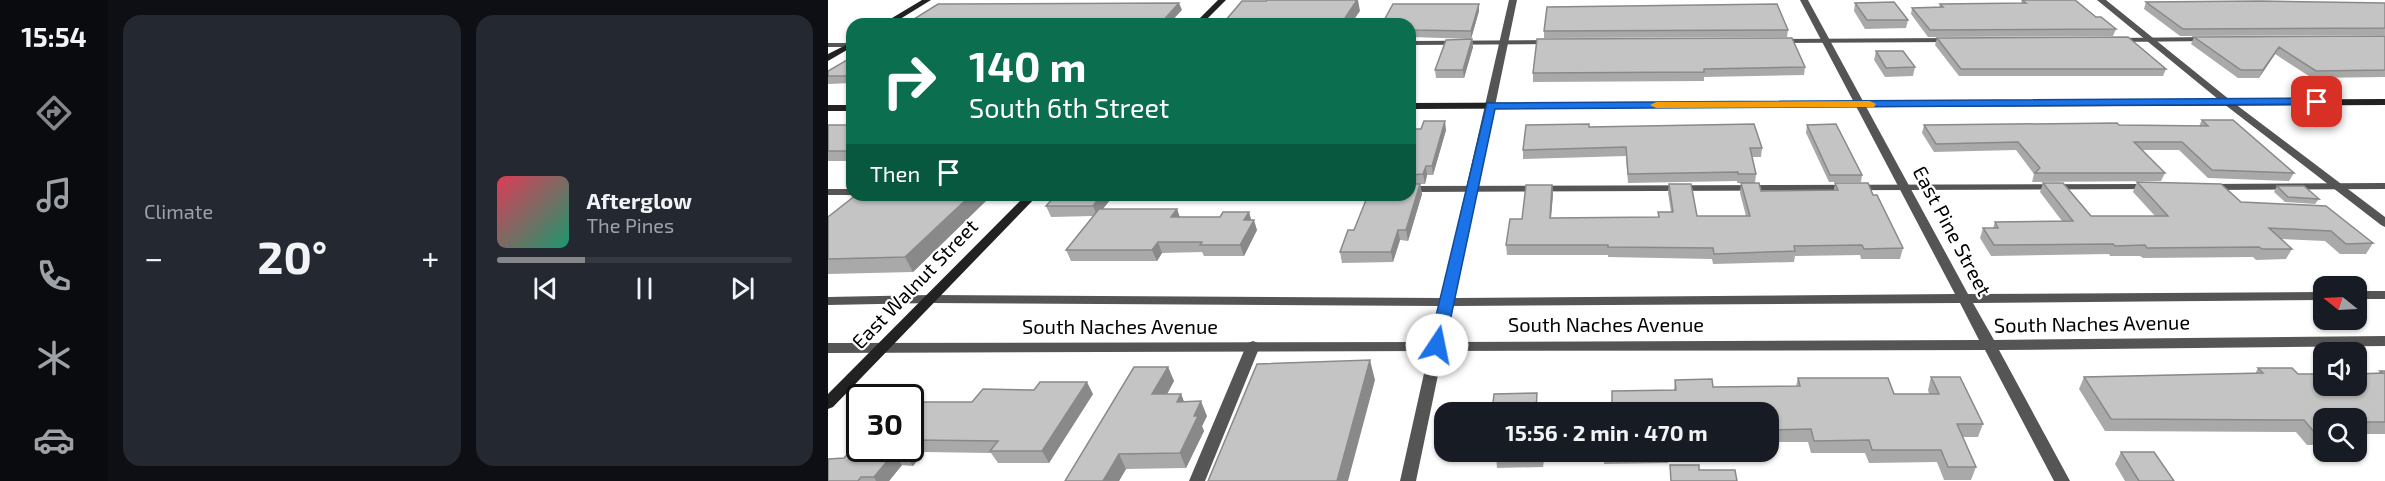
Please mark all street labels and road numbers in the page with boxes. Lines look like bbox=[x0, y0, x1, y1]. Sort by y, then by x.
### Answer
street label: East Pine Street bbox=[1909, 162, 1997, 300]
street label: East Walnut Street bbox=[846, 213, 982, 353]
street label: South Naches Avenue bbox=[1994, 309, 2190, 337]
street label: South Naches Avenue bbox=[1508, 312, 1704, 336]
street label: South Naches Avenue bbox=[1022, 314, 1218, 338]

